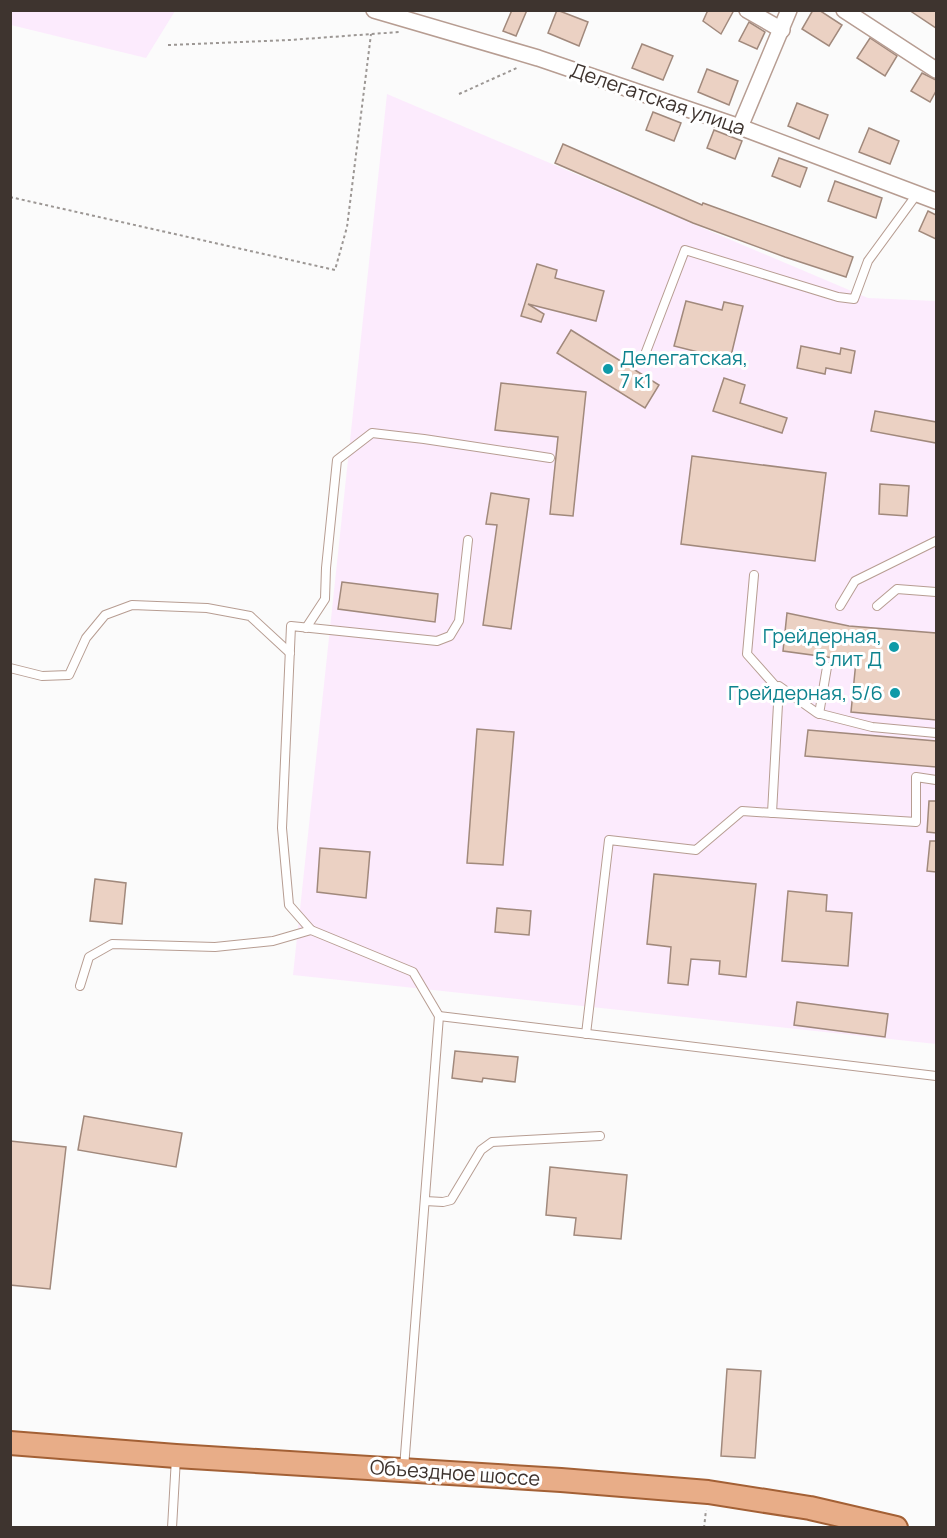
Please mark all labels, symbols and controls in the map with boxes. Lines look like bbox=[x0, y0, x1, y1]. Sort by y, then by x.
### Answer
street label: Делегатская улица bbox=[567, 56, 749, 141]
place label: Делегатская, 7 к1 bbox=[620, 344, 748, 394]
marker: Делегатская, 7 к1 bbox=[601, 362, 615, 376]
place label: Грейдерная, 5 лит Д bbox=[763, 622, 882, 672]
marker: Грейдерная, 5 лит Д bbox=[887, 640, 901, 654]
place label: Грейдерная, 5/6 bbox=[728, 679, 883, 706]
marker: Грейдерная, 5/6 bbox=[888, 686, 902, 700]
street label: Объездное шоссе bbox=[369, 1453, 541, 1492]

